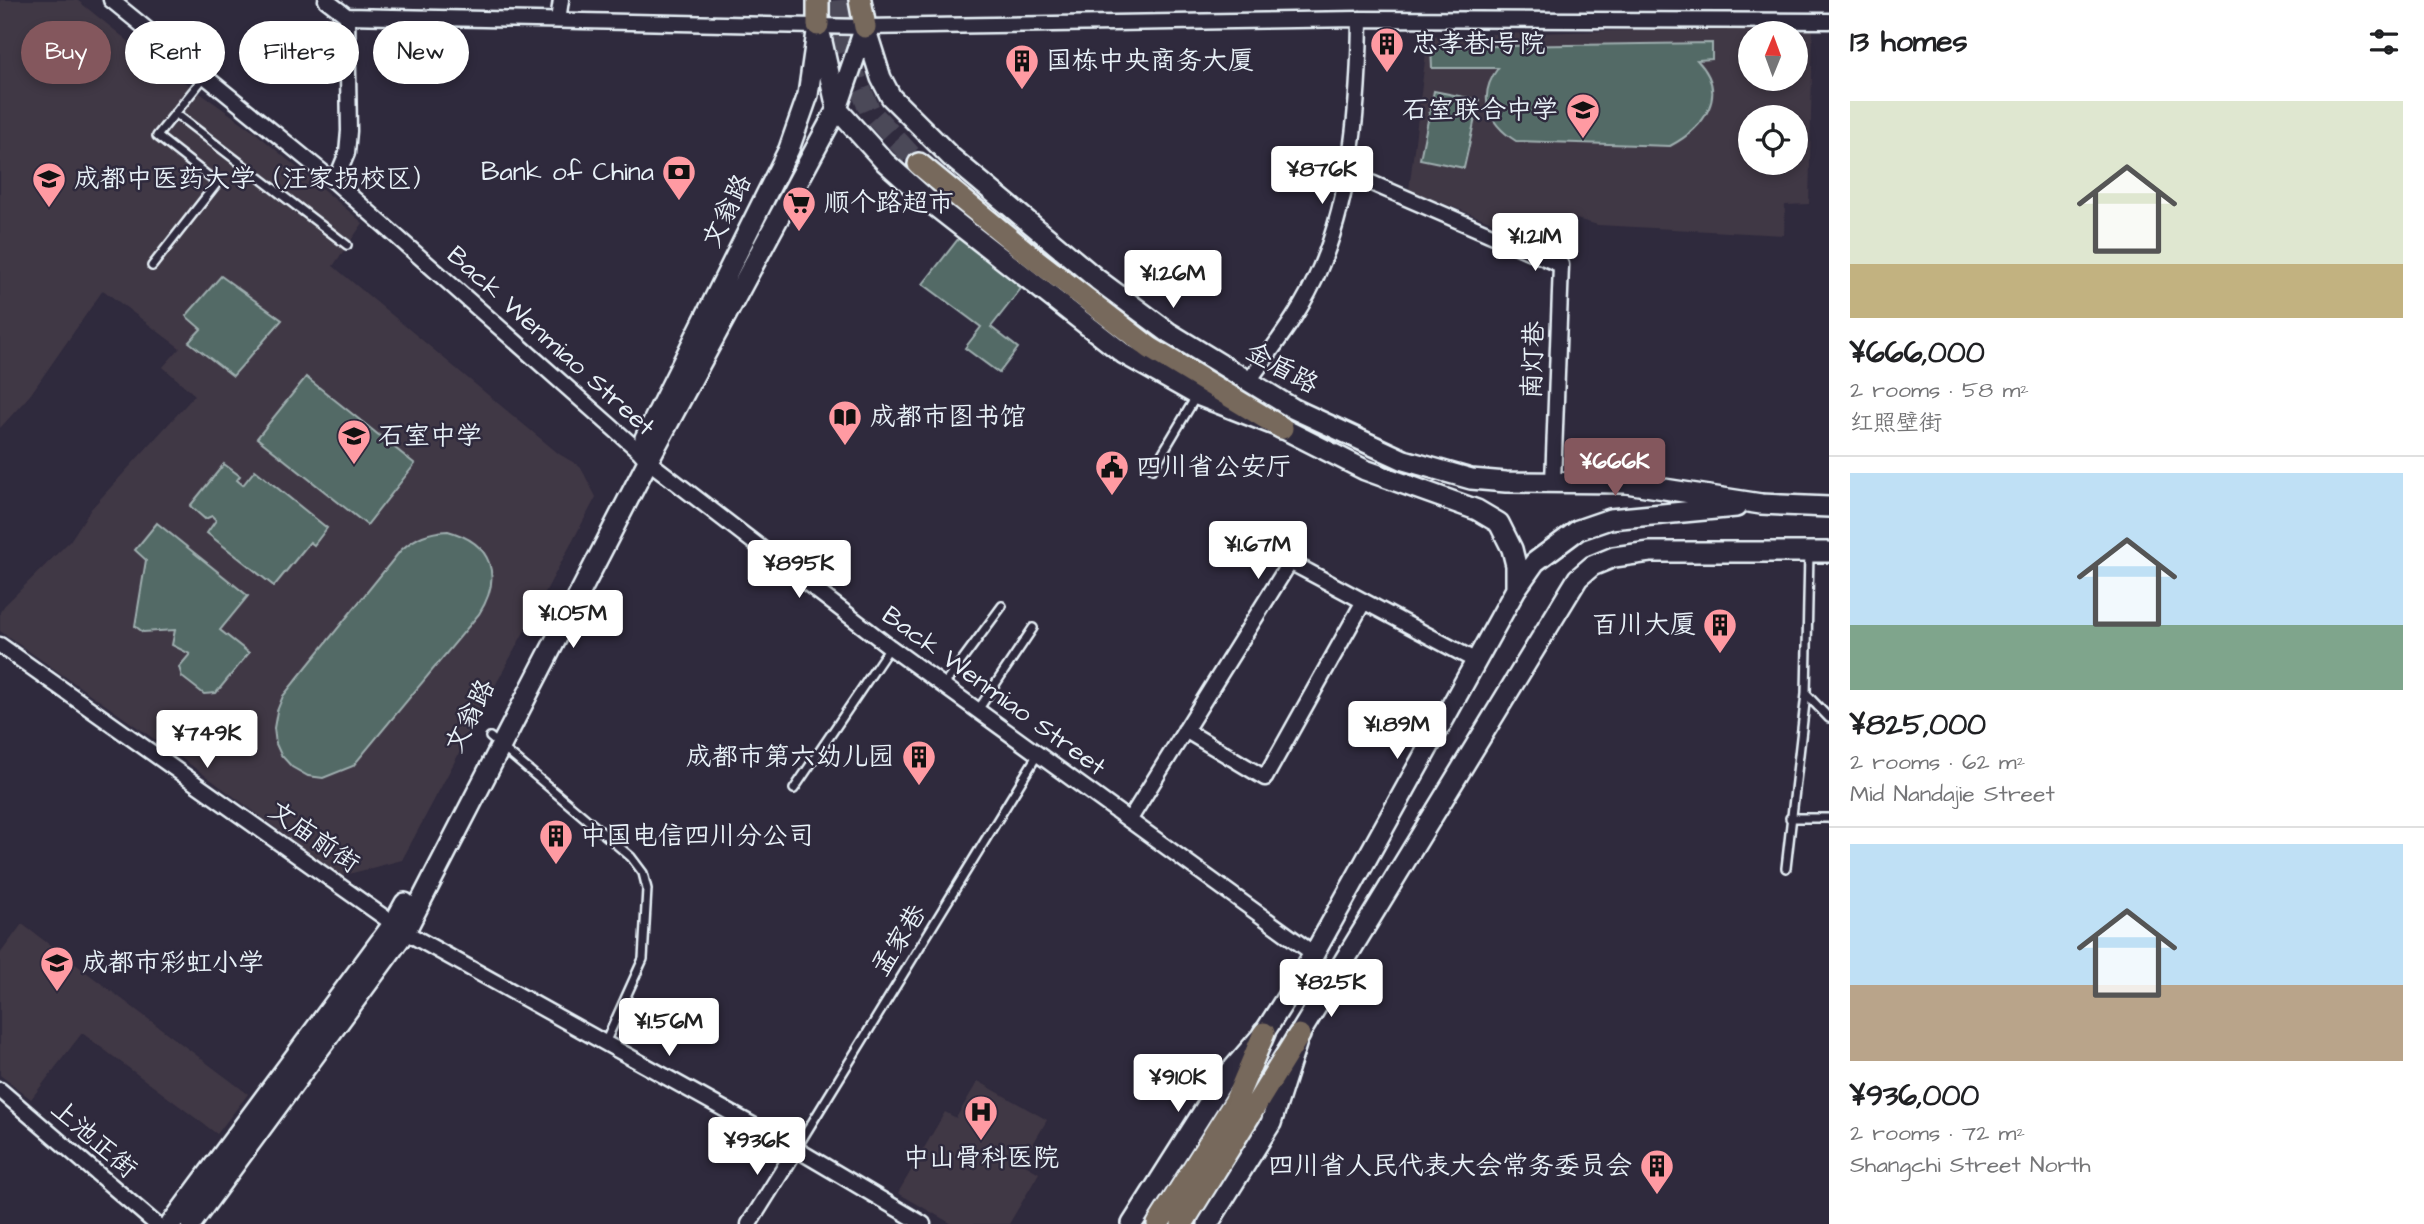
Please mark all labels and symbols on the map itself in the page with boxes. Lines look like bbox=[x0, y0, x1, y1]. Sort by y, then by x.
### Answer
north arrow bbox=[1738, 21, 1808, 91]
building icon: 忠孝巷1号院 bbox=[1368, 25, 1406, 74]
place label: 忠孝巷1号院 bbox=[1412, 26, 1545, 62]
building icon: 国栋中央商务大厦 bbox=[1003, 42, 1041, 91]
place label: 国栋中央商务大厦 bbox=[1046, 43, 1254, 79]
school or university icon: 石室联合中学 bbox=[1564, 91, 1602, 140]
place label: 石室联合中学 bbox=[1402, 92, 1558, 128]
pin: ¥876K bbox=[1273, 146, 1371, 206]
bank icon: Bank of China bbox=[660, 153, 698, 202]
place label: Bank of China bbox=[481, 154, 654, 190]
school or university icon: 成都中医药大学（汪家拐校区） bbox=[30, 160, 68, 209]
place label: 成都中医药大学（汪家拐校区） bbox=[74, 161, 438, 197]
street label: 文翁路 bbox=[694, 168, 760, 254]
supermarket icon: 顺个路超市 bbox=[780, 184, 818, 233]
place label: 顺个路超市 bbox=[824, 185, 954, 221]
pin: ¥1.21M bbox=[1478, 214, 1592, 273]
street label: Back Wenmiao Street bbox=[439, 238, 663, 445]
pin: ¥1.26M bbox=[1116, 250, 1230, 310]
street label: 南灯巷 bbox=[1514, 320, 1552, 400]
street label: 金盾路 bbox=[1239, 333, 1325, 403]
library icon: 成都市图书馆 bbox=[826, 398, 864, 447]
place label: 成都市图书馆 bbox=[870, 399, 1026, 435]
school or university icon: 石室中学 bbox=[335, 417, 373, 466]
place label: 石室中学 bbox=[378, 418, 482, 454]
pin: ¥666K bbox=[1566, 438, 1664, 498]
public building icon: 四川省公安厅 bbox=[1093, 448, 1131, 497]
place label: 四川省公安厅 bbox=[1136, 449, 1292, 485]
pin: ¥1.67M bbox=[1201, 522, 1315, 581]
pin: ¥895K bbox=[750, 540, 848, 600]
pin: ¥1.05M bbox=[516, 590, 630, 650]
street label: Back Wenmiao Street bbox=[875, 597, 1114, 785]
building icon: 百川大厦 bbox=[1701, 606, 1739, 655]
place label: 百川大厦 bbox=[1592, 607, 1696, 643]
street label: 文翁路 bbox=[436, 673, 504, 759]
pin: ¥1.89M bbox=[1340, 702, 1454, 761]
pin: ¥749K bbox=[158, 710, 256, 770]
building icon: 成都市第六幼儿园 bbox=[900, 738, 938, 787]
place label: 成都市第六幼儿园 bbox=[686, 739, 894, 775]
street label: 文庙前街 bbox=[261, 792, 367, 882]
building icon: 中国电信四川分公司 bbox=[537, 817, 575, 866]
place label: 中国电信四川分公司 bbox=[580, 818, 814, 854]
street label: 孟家巷 bbox=[863, 897, 935, 983]
school or university icon: 成都市彩虹小学 bbox=[38, 944, 76, 993]
place label: 成都市彩虹小学 bbox=[82, 945, 264, 981]
pin: ¥825K bbox=[1282, 960, 1380, 1019]
pin: ¥1.56M bbox=[612, 998, 726, 1058]
pin: ¥910K bbox=[1129, 1054, 1227, 1114]
street label: 上池正街 bbox=[43, 1091, 145, 1187]
hospital icon: 中山骨科医院 bbox=[962, 1093, 1000, 1142]
pin: ¥936K bbox=[708, 1118, 806, 1177]
place label: 中山骨科医院 bbox=[903, 1140, 1059, 1176]
building icon: 四川省人民代表大会常务委员会 bbox=[1638, 1147, 1676, 1196]
place label: 四川省人民代表大会常务委员会 bbox=[1268, 1148, 1632, 1184]

